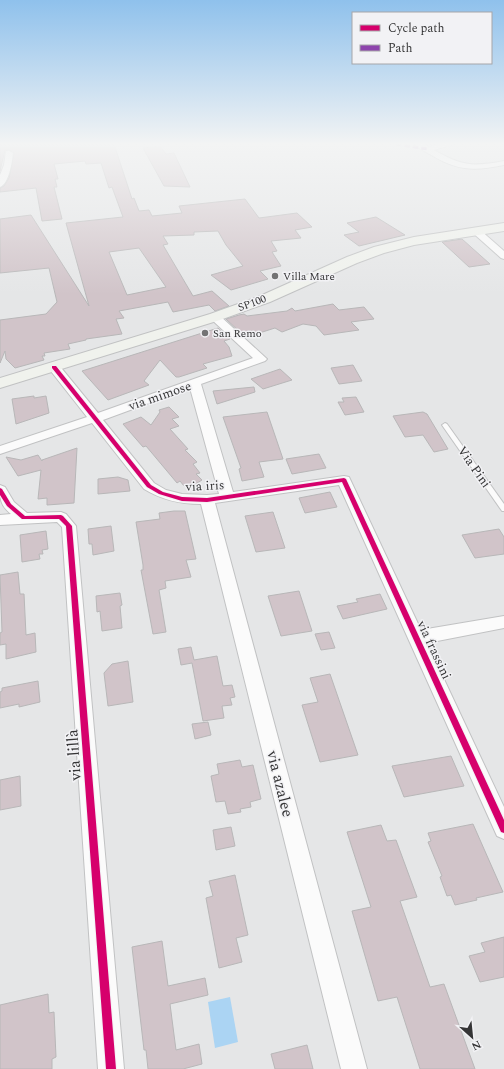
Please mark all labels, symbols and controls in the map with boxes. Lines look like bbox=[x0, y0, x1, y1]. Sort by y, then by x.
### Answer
legend bbox=[352, 12, 492, 64]
text: Cycle path bbox=[388, 19, 445, 38]
text: Path bbox=[388, 39, 413, 58]
place label: Villa Mare bbox=[283, 268, 335, 285]
marker: Villa Mare bbox=[270, 271, 280, 281]
street label: SP100 bbox=[235, 290, 269, 316]
place label: San Remo bbox=[213, 325, 262, 342]
marker: San Remo bbox=[200, 328, 210, 338]
street label: via mimose bbox=[125, 376, 194, 416]
street label: Via Pini bbox=[452, 442, 496, 492]
street label: via iris bbox=[184, 475, 225, 497]
street label: via frassini bbox=[411, 616, 456, 683]
street label: via lillà bbox=[60, 728, 88, 783]
street label: via azalee bbox=[260, 747, 300, 820]
north arrow bbox=[452, 1017, 492, 1057]
text: N bbox=[468, 1036, 484, 1055]

